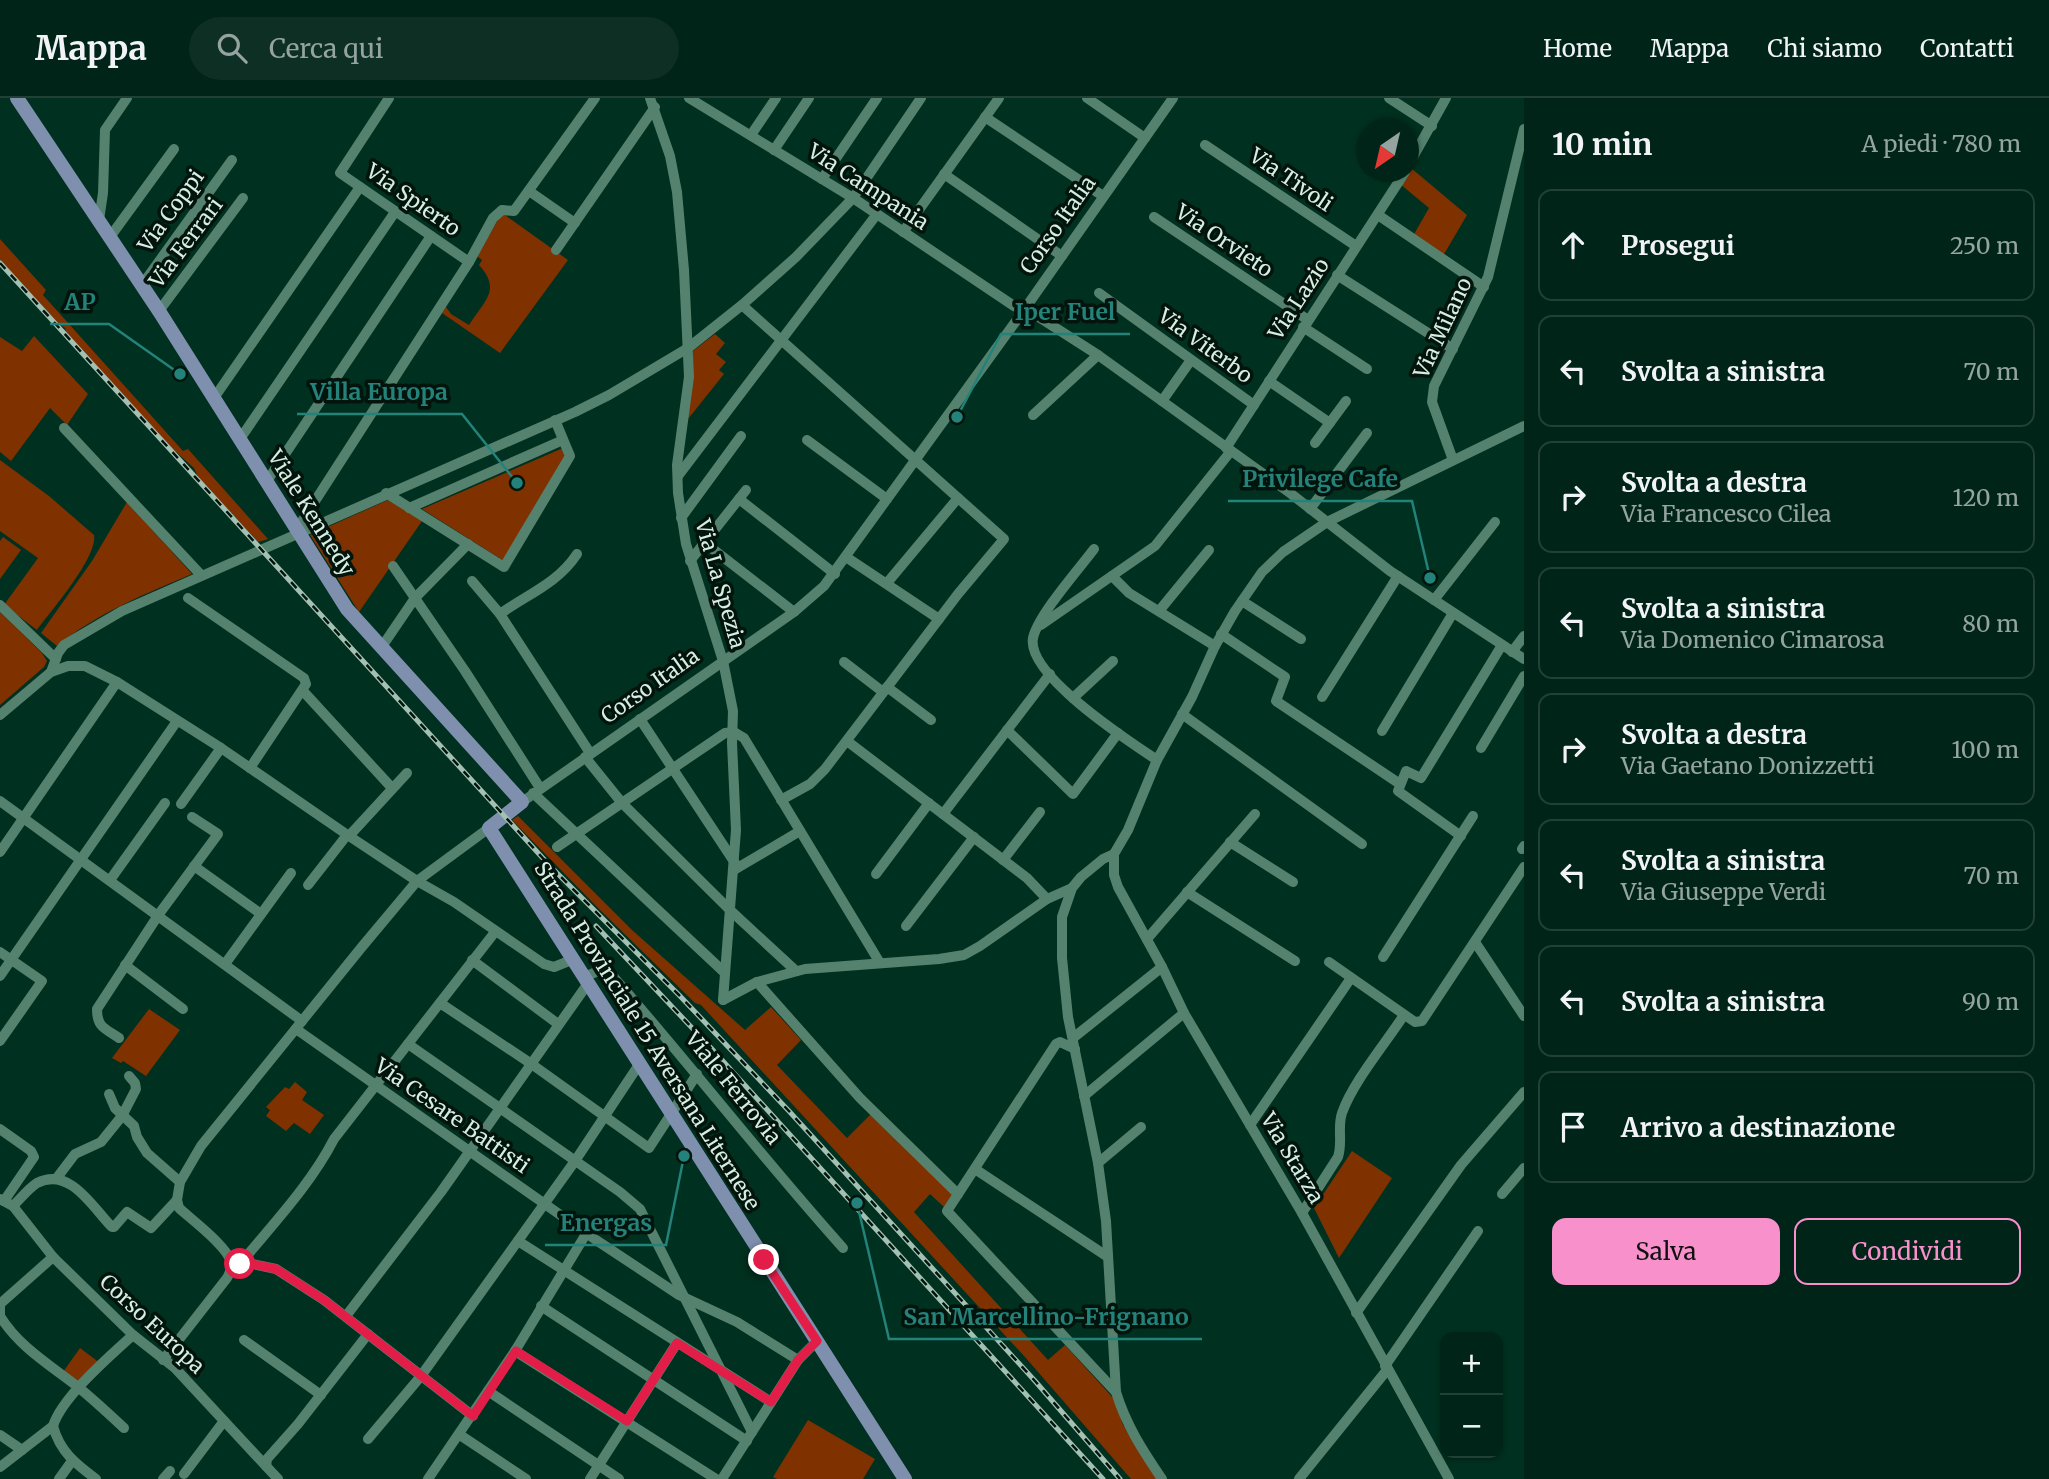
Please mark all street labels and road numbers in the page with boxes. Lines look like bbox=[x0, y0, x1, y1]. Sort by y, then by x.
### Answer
street label: Via Campania bbox=[802, 137, 934, 236]
street label: Via Tivoli bbox=[1243, 141, 1338, 217]
street label: Via Spierto bbox=[360, 157, 466, 242]
street label: Via Coppi bbox=[131, 164, 210, 258]
street label: Corso Italia bbox=[1014, 170, 1101, 279]
street label: Via Ferrari bbox=[142, 192, 228, 294]
street label: Via Orvieto bbox=[1170, 198, 1278, 283]
street label: Via Lazio bbox=[1262, 253, 1335, 346]
street label: Via Milano bbox=[1407, 273, 1478, 383]
street label: Via Viterbo bbox=[1152, 302, 1258, 389]
street label: Viale Kennedy bbox=[261, 444, 361, 582]
street label: Via La Spezia bbox=[689, 515, 752, 651]
street label: Corso Italia bbox=[595, 642, 704, 729]
street label: Strada Provinciale 15 Aversana Liternese bbox=[528, 856, 767, 1215]
street label: Viale Ferrovia bbox=[679, 1025, 787, 1150]
street label: Via Cesare Battisti bbox=[369, 1051, 535, 1179]
street label: Via Starza bbox=[1254, 1106, 1330, 1208]
street label: Corso Europa bbox=[94, 1268, 211, 1379]

